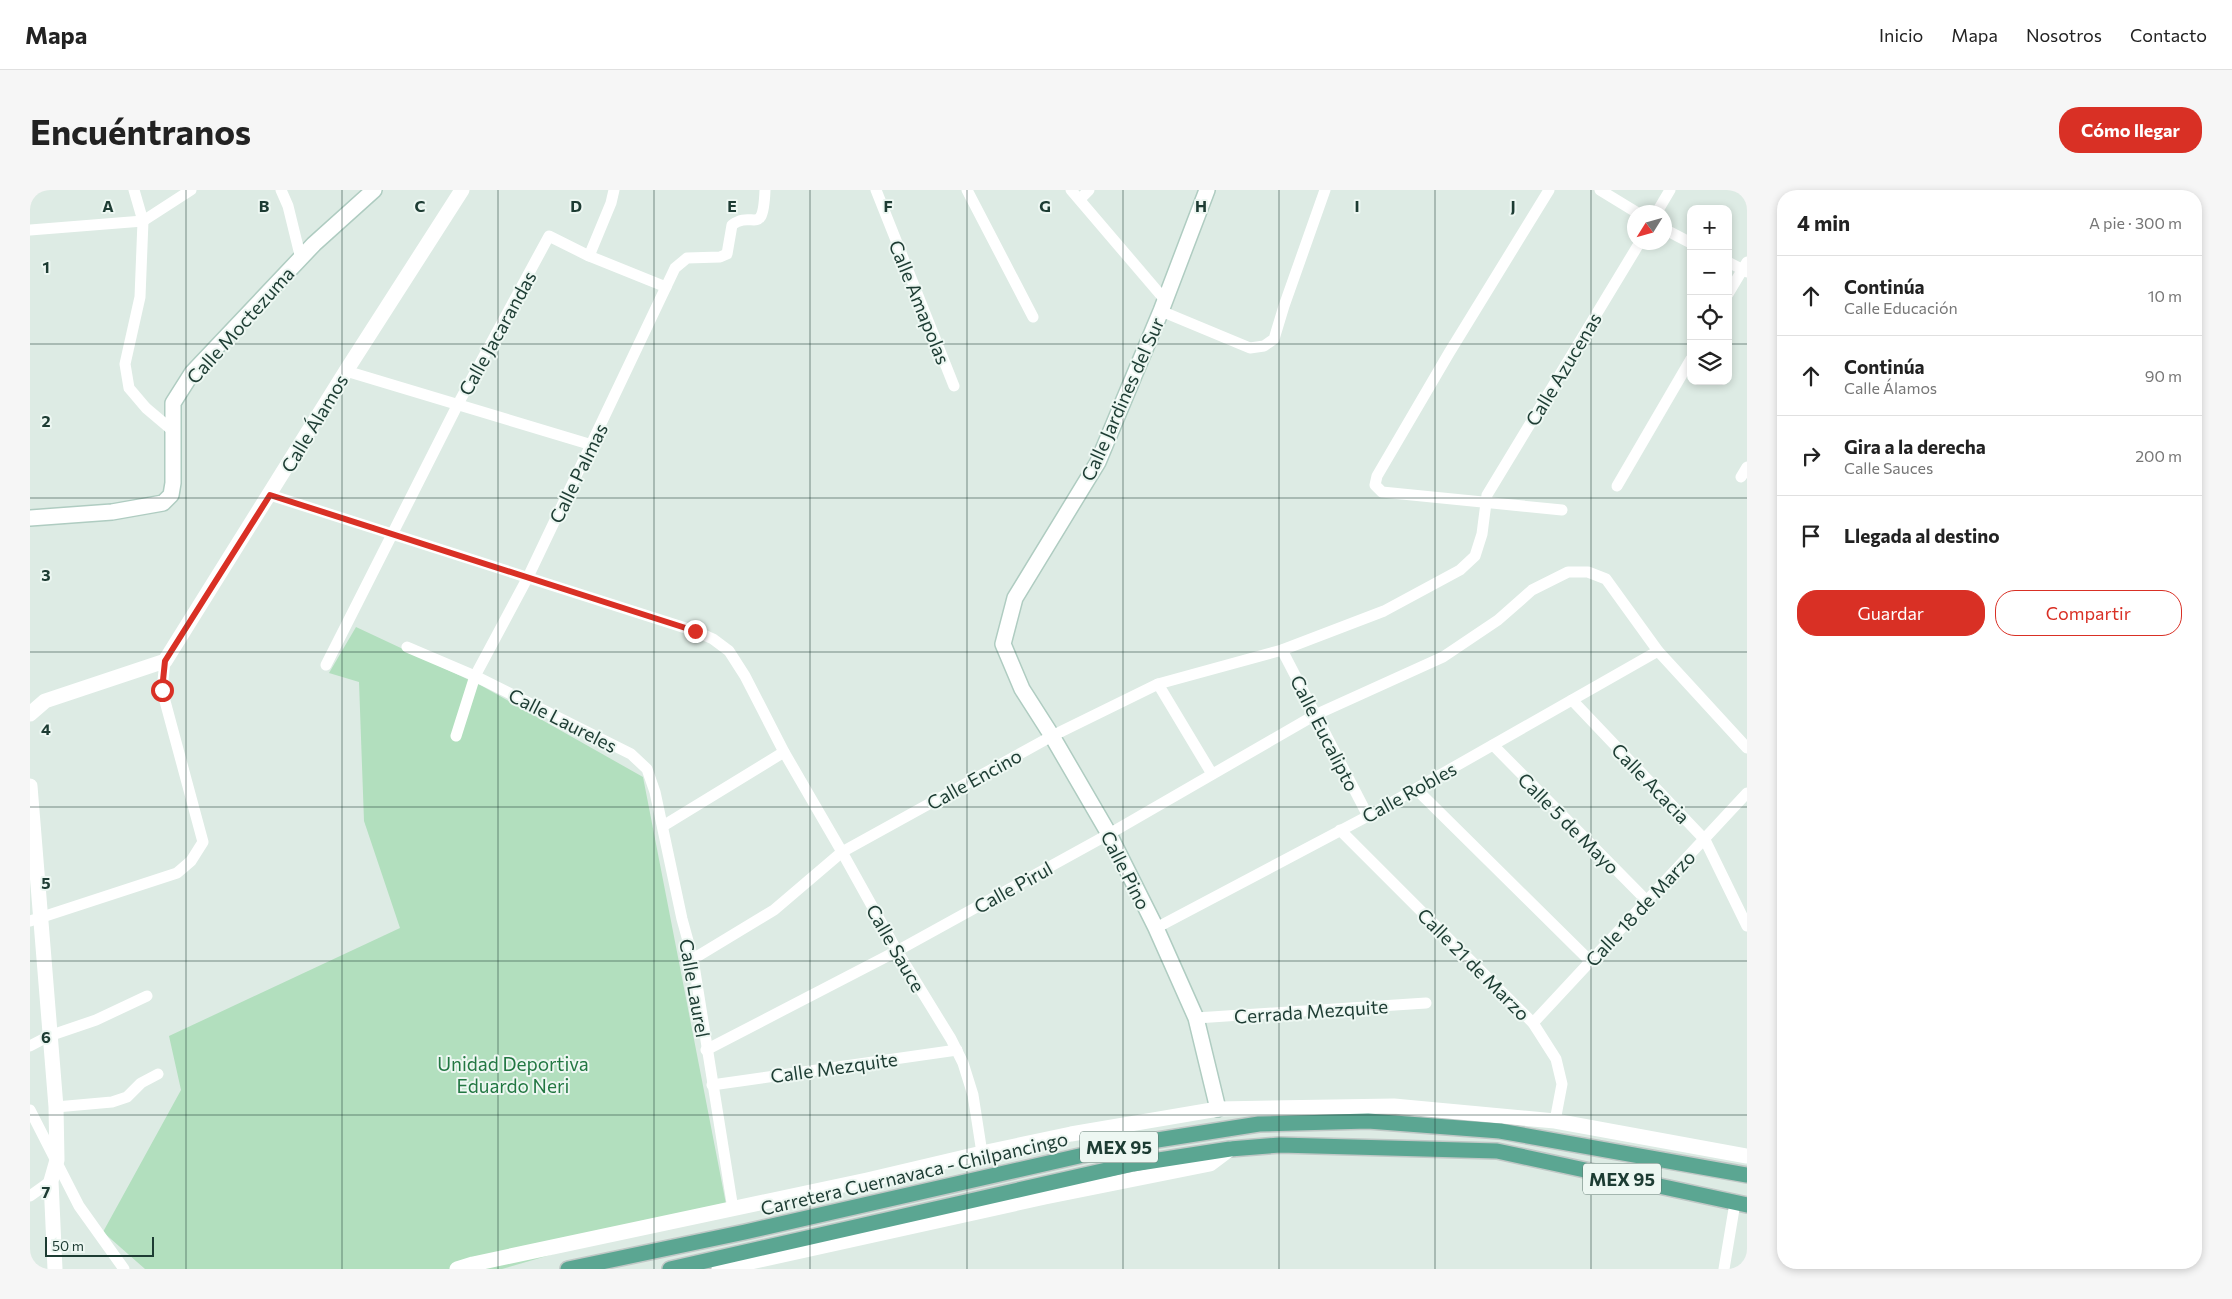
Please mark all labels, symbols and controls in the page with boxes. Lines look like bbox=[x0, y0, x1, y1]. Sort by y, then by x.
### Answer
text: Mapa bbox=[25, 20, 87, 49]
text: Inicio bbox=[1879, 24, 1923, 46]
text: Mapa bbox=[1951, 24, 1998, 46]
text: Nosotros bbox=[2026, 24, 2102, 46]
text: Contacto bbox=[2130, 24, 2207, 46]
button: Cómo llegar bbox=[2059, 107, 2202, 153]
text: Encuéntranos bbox=[30, 109, 251, 152]
text: A bbox=[102, 196, 114, 215]
text: B bbox=[259, 196, 270, 215]
text: C bbox=[415, 196, 426, 215]
text: D bbox=[570, 196, 582, 215]
text: E bbox=[727, 196, 737, 215]
text: F bbox=[883, 196, 893, 215]
text: G bbox=[1039, 196, 1051, 215]
text: H bbox=[1195, 196, 1207, 215]
text: I bbox=[1354, 196, 1360, 215]
text: J bbox=[1510, 196, 1516, 215]
north arrow bbox=[1627, 205, 1672, 250]
map controls bbox=[1687, 205, 1732, 385]
button: + bbox=[1687, 205, 1732, 250]
text: 4 min bbox=[1797, 210, 1850, 235]
text: A pie · 300 m bbox=[2089, 213, 2182, 232]
street label: Calle Amapolas bbox=[885, 237, 955, 367]
button: − bbox=[1687, 250, 1732, 295]
text: 1 bbox=[42, 257, 50, 276]
street label: Calle Moctezuma bbox=[181, 262, 299, 388]
street label: Calle Jacarandas bbox=[453, 267, 541, 399]
text: Continúa bbox=[1844, 275, 1925, 298]
icon: ahead bbox=[1797, 282, 1825, 310]
text: 10 m bbox=[2148, 286, 2182, 305]
button: locate bbox=[1687, 295, 1732, 340]
text: Calle Educación bbox=[1844, 298, 1958, 317]
street label: Calle Azucenas bbox=[1520, 308, 1606, 430]
street label: Calle Jardines del Sur bbox=[1076, 313, 1169, 484]
button: layers bbox=[1687, 340, 1732, 385]
text: Continúa bbox=[1844, 355, 1925, 378]
icon: ahead bbox=[1797, 362, 1825, 390]
text: 90 m bbox=[2145, 366, 2182, 385]
street label: Calle Álamos bbox=[276, 370, 352, 476]
text: Calle Álamos bbox=[1844, 378, 1937, 397]
text: 2 bbox=[41, 411, 51, 430]
street label: Calle Palmas bbox=[544, 419, 612, 527]
text: Gira a la derecha bbox=[1844, 435, 1986, 458]
icon: right bbox=[1797, 442, 1825, 470]
text: 200 m bbox=[2135, 446, 2182, 465]
text: Calle Sauces bbox=[1844, 458, 1933, 477]
icon: arrive bbox=[1797, 522, 1825, 550]
text: Llegada al destino bbox=[1844, 524, 2000, 547]
text: 3 bbox=[41, 565, 51, 584]
button: Guardar bbox=[1797, 590, 1985, 636]
button: Compartir bbox=[1995, 590, 2182, 636]
route end bbox=[684, 620, 707, 643]
street label: Calle Eucalipto bbox=[1286, 671, 1364, 795]
route start bbox=[151, 679, 174, 702]
street label: Calle Laureles bbox=[505, 683, 621, 757]
text: 4 bbox=[41, 719, 51, 738]
street label: Calle Acacia bbox=[1607, 738, 1695, 828]
street label: Calle Encino bbox=[923, 744, 1025, 814]
street label: Calle Robles bbox=[1358, 757, 1460, 827]
street label: Calle 5 de Mayo bbox=[1513, 767, 1625, 879]
street label: Calle Pino bbox=[1096, 827, 1156, 913]
street label: Calle 18 de Marzo bbox=[1580, 845, 1700, 971]
street label: Calle Pirul bbox=[970, 856, 1056, 918]
text: 5 bbox=[41, 873, 51, 892]
street label: Calle Sauce bbox=[862, 900, 930, 996]
street label: Calle 21 de Marzo bbox=[1413, 903, 1535, 1025]
street label: Calle Laurel bbox=[675, 937, 715, 1039]
street label: Cerrada Mezquite bbox=[1233, 994, 1389, 1028]
text: 6 bbox=[41, 1027, 51, 1046]
street label: Calle Mezquite bbox=[769, 1047, 899, 1087]
park label: Unidad Deportiva Eduardo Neri bbox=[437, 1052, 589, 1097]
street label: Carretera Cuernavaca - Chilpancingo bbox=[758, 1126, 1070, 1220]
road number: MEX 95 bbox=[1080, 1132, 1158, 1162]
road number: MEX 95 bbox=[1583, 1164, 1661, 1194]
text: 7 bbox=[42, 1182, 51, 1201]
scale bar bbox=[45, 1234, 154, 1257]
text: 50 m bbox=[52, 1237, 84, 1254]

